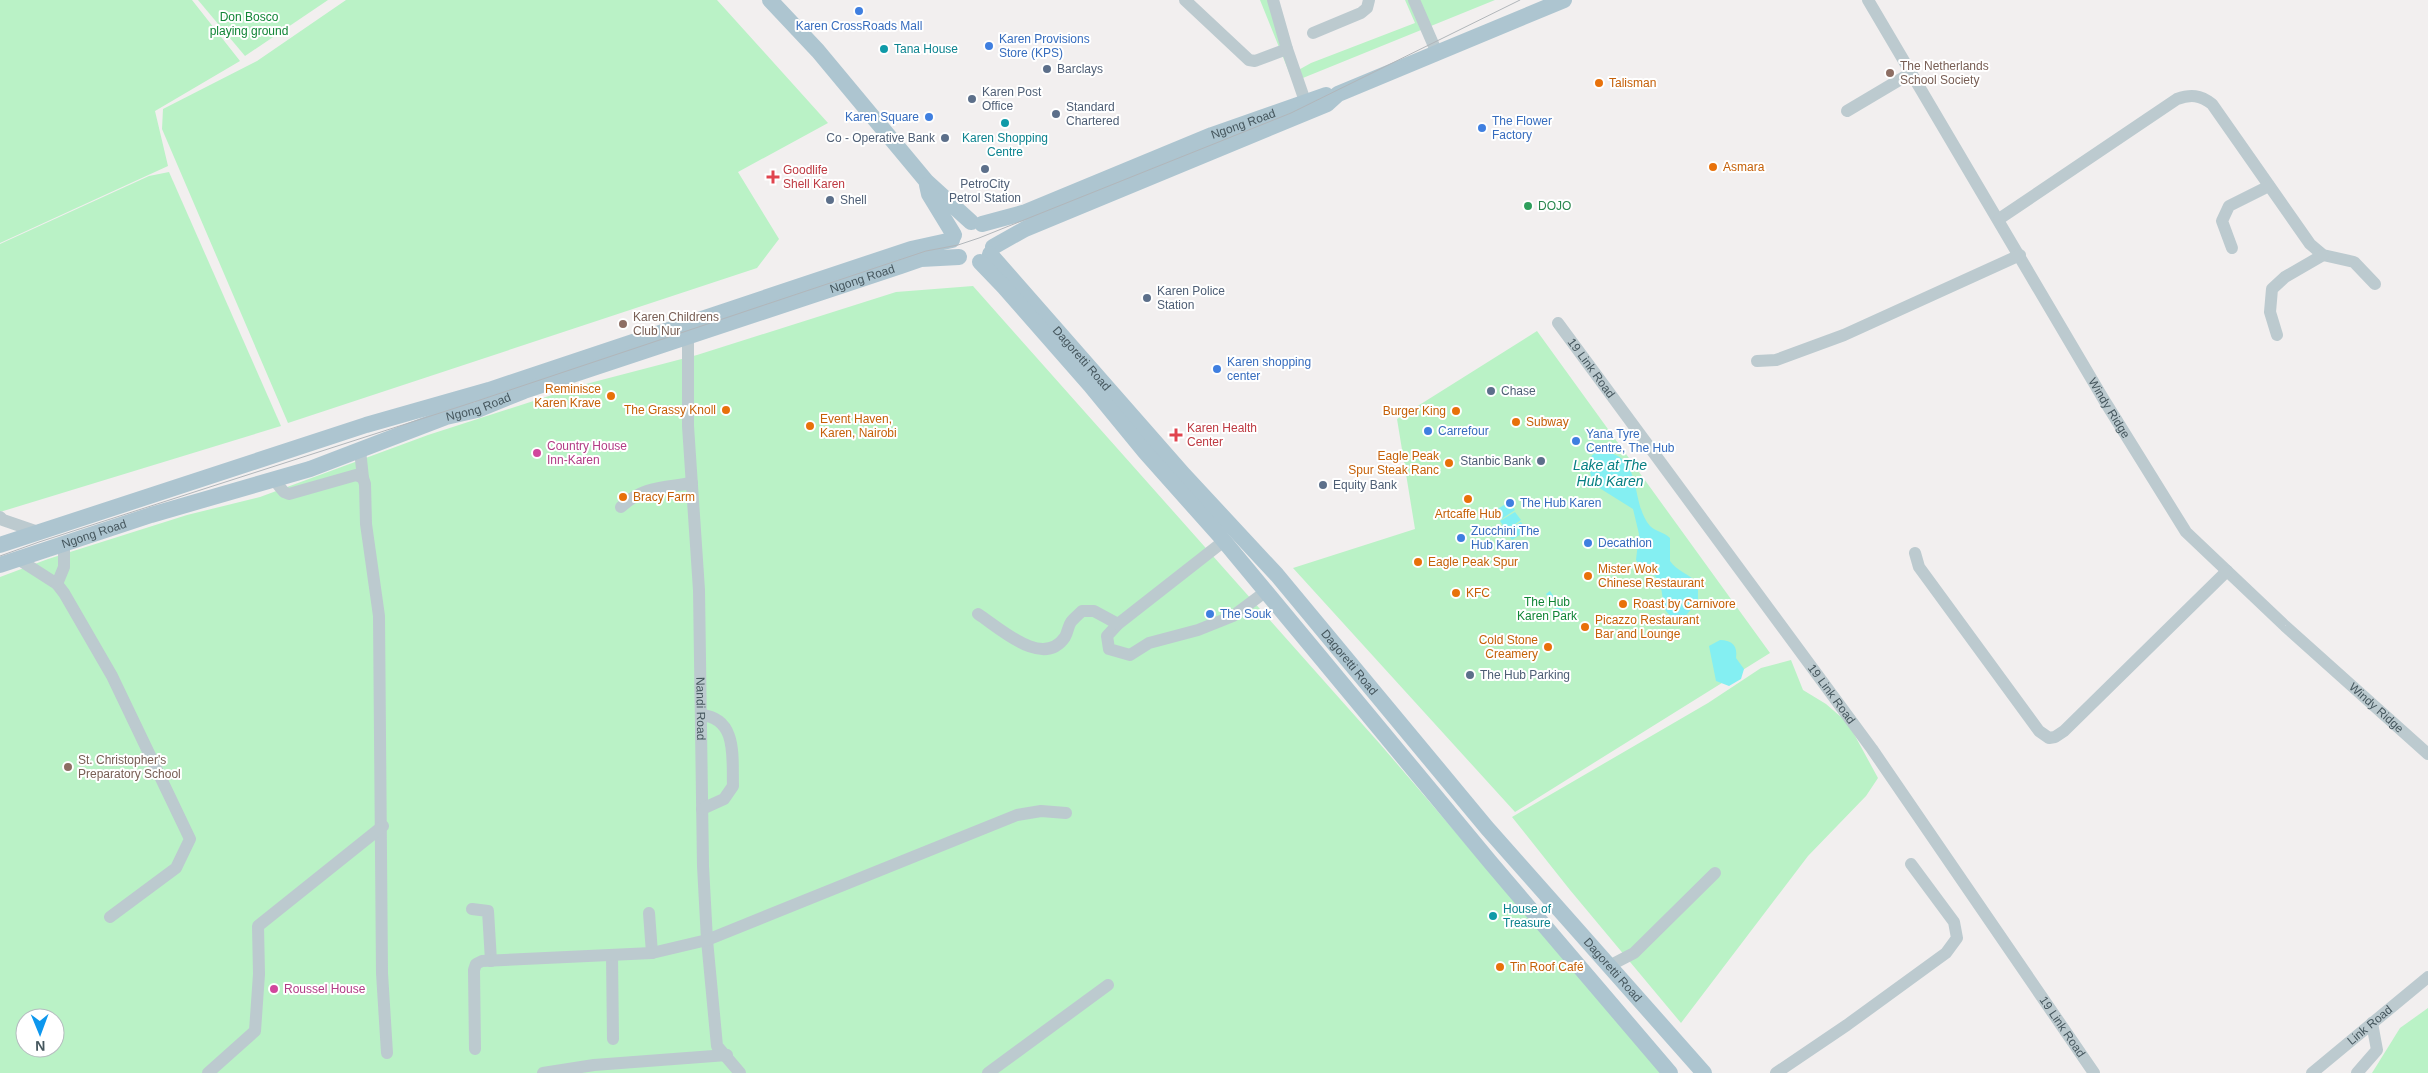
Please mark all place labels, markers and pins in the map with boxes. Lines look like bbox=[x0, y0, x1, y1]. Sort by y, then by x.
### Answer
marker: Karen CrossRoads Mall bbox=[853, 5, 865, 17]
place label: Karen CrossRoads Mall bbox=[796, 19, 922, 33]
place label: Karen Provisions Store (KPS) bbox=[999, 32, 1090, 60]
marker: Karen Provisions Store (KPS) bbox=[983, 40, 995, 52]
place label: Tana House bbox=[894, 42, 958, 56]
marker: Tana House bbox=[878, 43, 890, 55]
place label: The Netherlands School Society bbox=[1900, 59, 1989, 87]
place label: Barclays bbox=[1057, 62, 1103, 76]
marker: Barclays bbox=[1041, 63, 1053, 75]
marker: The Netherlands School Society bbox=[1884, 67, 1896, 79]
place label: Talisman bbox=[1609, 76, 1656, 90]
marker: Talisman bbox=[1593, 77, 1605, 89]
place label: Karen Post Office bbox=[982, 85, 1042, 113]
marker: Karen Post Office bbox=[966, 93, 978, 105]
place label: Standard Chartered bbox=[1066, 100, 1119, 128]
marker: Standard Chartered bbox=[1050, 108, 1062, 120]
place label: Karen Square bbox=[845, 110, 919, 124]
marker: Karen Square bbox=[923, 111, 935, 123]
place label: The Flower Factory bbox=[1492, 114, 1552, 142]
marker: Karen Shopping Centre bbox=[999, 117, 1011, 129]
marker: The Flower Factory bbox=[1476, 122, 1488, 134]
place label: Co - Operative Bank bbox=[826, 131, 936, 145]
place label: Karen Shopping Centre bbox=[962, 131, 1048, 159]
marker: Co - Operative Bank bbox=[939, 132, 951, 144]
place label: Asmara bbox=[1723, 160, 1765, 174]
marker: Asmara bbox=[1707, 161, 1719, 173]
place label: Goodlife Shell Karen bbox=[783, 163, 845, 191]
marker: PetroCity Petrol Station bbox=[979, 163, 991, 175]
marker: Goodlife Shell Karen bbox=[767, 171, 779, 183]
place label: PetroCity Petrol Station bbox=[949, 177, 1021, 205]
place label: Shell bbox=[840, 193, 867, 207]
marker: Shell bbox=[824, 194, 836, 206]
place label: DOJO bbox=[1538, 199, 1571, 213]
marker: DOJO bbox=[1522, 200, 1534, 212]
place label: Karen Police Station bbox=[1157, 284, 1225, 312]
marker: Karen Police Station bbox=[1141, 292, 1153, 304]
place label: Karen Childrens Club Nur bbox=[633, 310, 719, 338]
marker: Karen Childrens Club Nur bbox=[617, 318, 629, 330]
place label: Karen shopping center bbox=[1227, 355, 1311, 383]
marker: Karen shopping center bbox=[1211, 363, 1223, 375]
place label: Reminisce Karen Krave bbox=[534, 382, 601, 410]
place label: Chase bbox=[1501, 384, 1536, 398]
marker: Chase bbox=[1485, 385, 1497, 397]
marker: Reminisce Karen Krave bbox=[605, 390, 617, 402]
place label: The Grassy Knoll bbox=[624, 403, 716, 417]
marker: The Grassy Knoll bbox=[720, 404, 732, 416]
place label: Burger King bbox=[1383, 404, 1446, 418]
marker: Burger King bbox=[1450, 405, 1462, 417]
place label: Event Haven, Karen, Nairobi bbox=[820, 412, 897, 440]
place label: Subway bbox=[1526, 415, 1569, 429]
marker: Subway bbox=[1510, 416, 1522, 428]
marker: Event Haven, Karen, Nairobi bbox=[804, 420, 816, 432]
place label: Karen Health Center bbox=[1187, 421, 1257, 449]
place label: Carrefour bbox=[1438, 424, 1489, 438]
marker: Carrefour bbox=[1422, 425, 1434, 437]
place label: Yana Tyre Centre, The Hub bbox=[1586, 427, 1675, 455]
marker: Karen Health Center bbox=[1169, 428, 1183, 442]
marker: Yana Tyre Centre, The Hub bbox=[1570, 435, 1582, 447]
place label: Country House Inn-Karen bbox=[547, 439, 627, 467]
marker: Country House Inn-Karen bbox=[531, 447, 543, 459]
place label: Eagle Peak Spur Steak Ranc bbox=[1348, 449, 1440, 477]
place label: Stanbic Bank bbox=[1460, 454, 1532, 468]
marker: Stanbic Bank bbox=[1535, 455, 1547, 467]
marker: Eagle Peak Spur Steak Ranc bbox=[1443, 457, 1455, 469]
place label: Equity Bank bbox=[1333, 478, 1398, 492]
marker: Equity Bank bbox=[1317, 479, 1329, 491]
place label: Bracy Farm bbox=[633, 490, 695, 504]
marker: Bracy Farm bbox=[617, 491, 629, 503]
marker: Artcaffe Hub bbox=[1462, 493, 1474, 505]
place label: The Hub Karen bbox=[1520, 496, 1601, 510]
marker: The Hub Karen bbox=[1504, 497, 1516, 509]
place label: Artcaffe Hub bbox=[1435, 507, 1502, 521]
place label: Zucchini The Hub Karen bbox=[1471, 524, 1540, 552]
marker: Zucchini The Hub Karen bbox=[1455, 532, 1467, 544]
place label: Decathlon bbox=[1598, 536, 1652, 550]
marker: Decathlon bbox=[1582, 537, 1594, 549]
place label: Eagle Peak Spur bbox=[1428, 555, 1518, 569]
marker: Eagle Peak Spur bbox=[1412, 556, 1424, 568]
place label: Mister Wok Chinese Restaurant bbox=[1598, 562, 1705, 590]
marker: Mister Wok Chinese Restaurant bbox=[1582, 570, 1594, 582]
place label: KFC bbox=[1466, 586, 1490, 600]
marker: KFC bbox=[1450, 587, 1462, 599]
place label: Roast by Carnivore bbox=[1633, 597, 1736, 611]
marker: Roast by Carnivore bbox=[1617, 598, 1629, 610]
place label: The Souk bbox=[1220, 607, 1272, 621]
marker: The Souk bbox=[1204, 608, 1216, 620]
place label: Picazzo Restaurant Bar and Lounge bbox=[1595, 613, 1700, 641]
marker: Picazzo Restaurant Bar and Lounge bbox=[1579, 621, 1591, 633]
place label: Cold Stone Creamery bbox=[1479, 633, 1538, 661]
marker: Cold Stone Creamery bbox=[1542, 641, 1554, 653]
place label: The Hub Parking bbox=[1480, 668, 1570, 682]
marker: The Hub Parking bbox=[1464, 669, 1476, 681]
place label: St. Christopher's Preparatory School bbox=[78, 753, 181, 781]
marker: St. Christopher's Preparatory School bbox=[62, 761, 74, 773]
place label: House of Treasure bbox=[1503, 902, 1552, 930]
marker: House of Treasure bbox=[1487, 910, 1499, 922]
place label: Tin Roof Café bbox=[1510, 960, 1584, 974]
marker: Tin Roof Café bbox=[1494, 961, 1506, 973]
place label: Roussel House bbox=[284, 982, 366, 996]
marker: Roussel House bbox=[268, 983, 280, 995]

